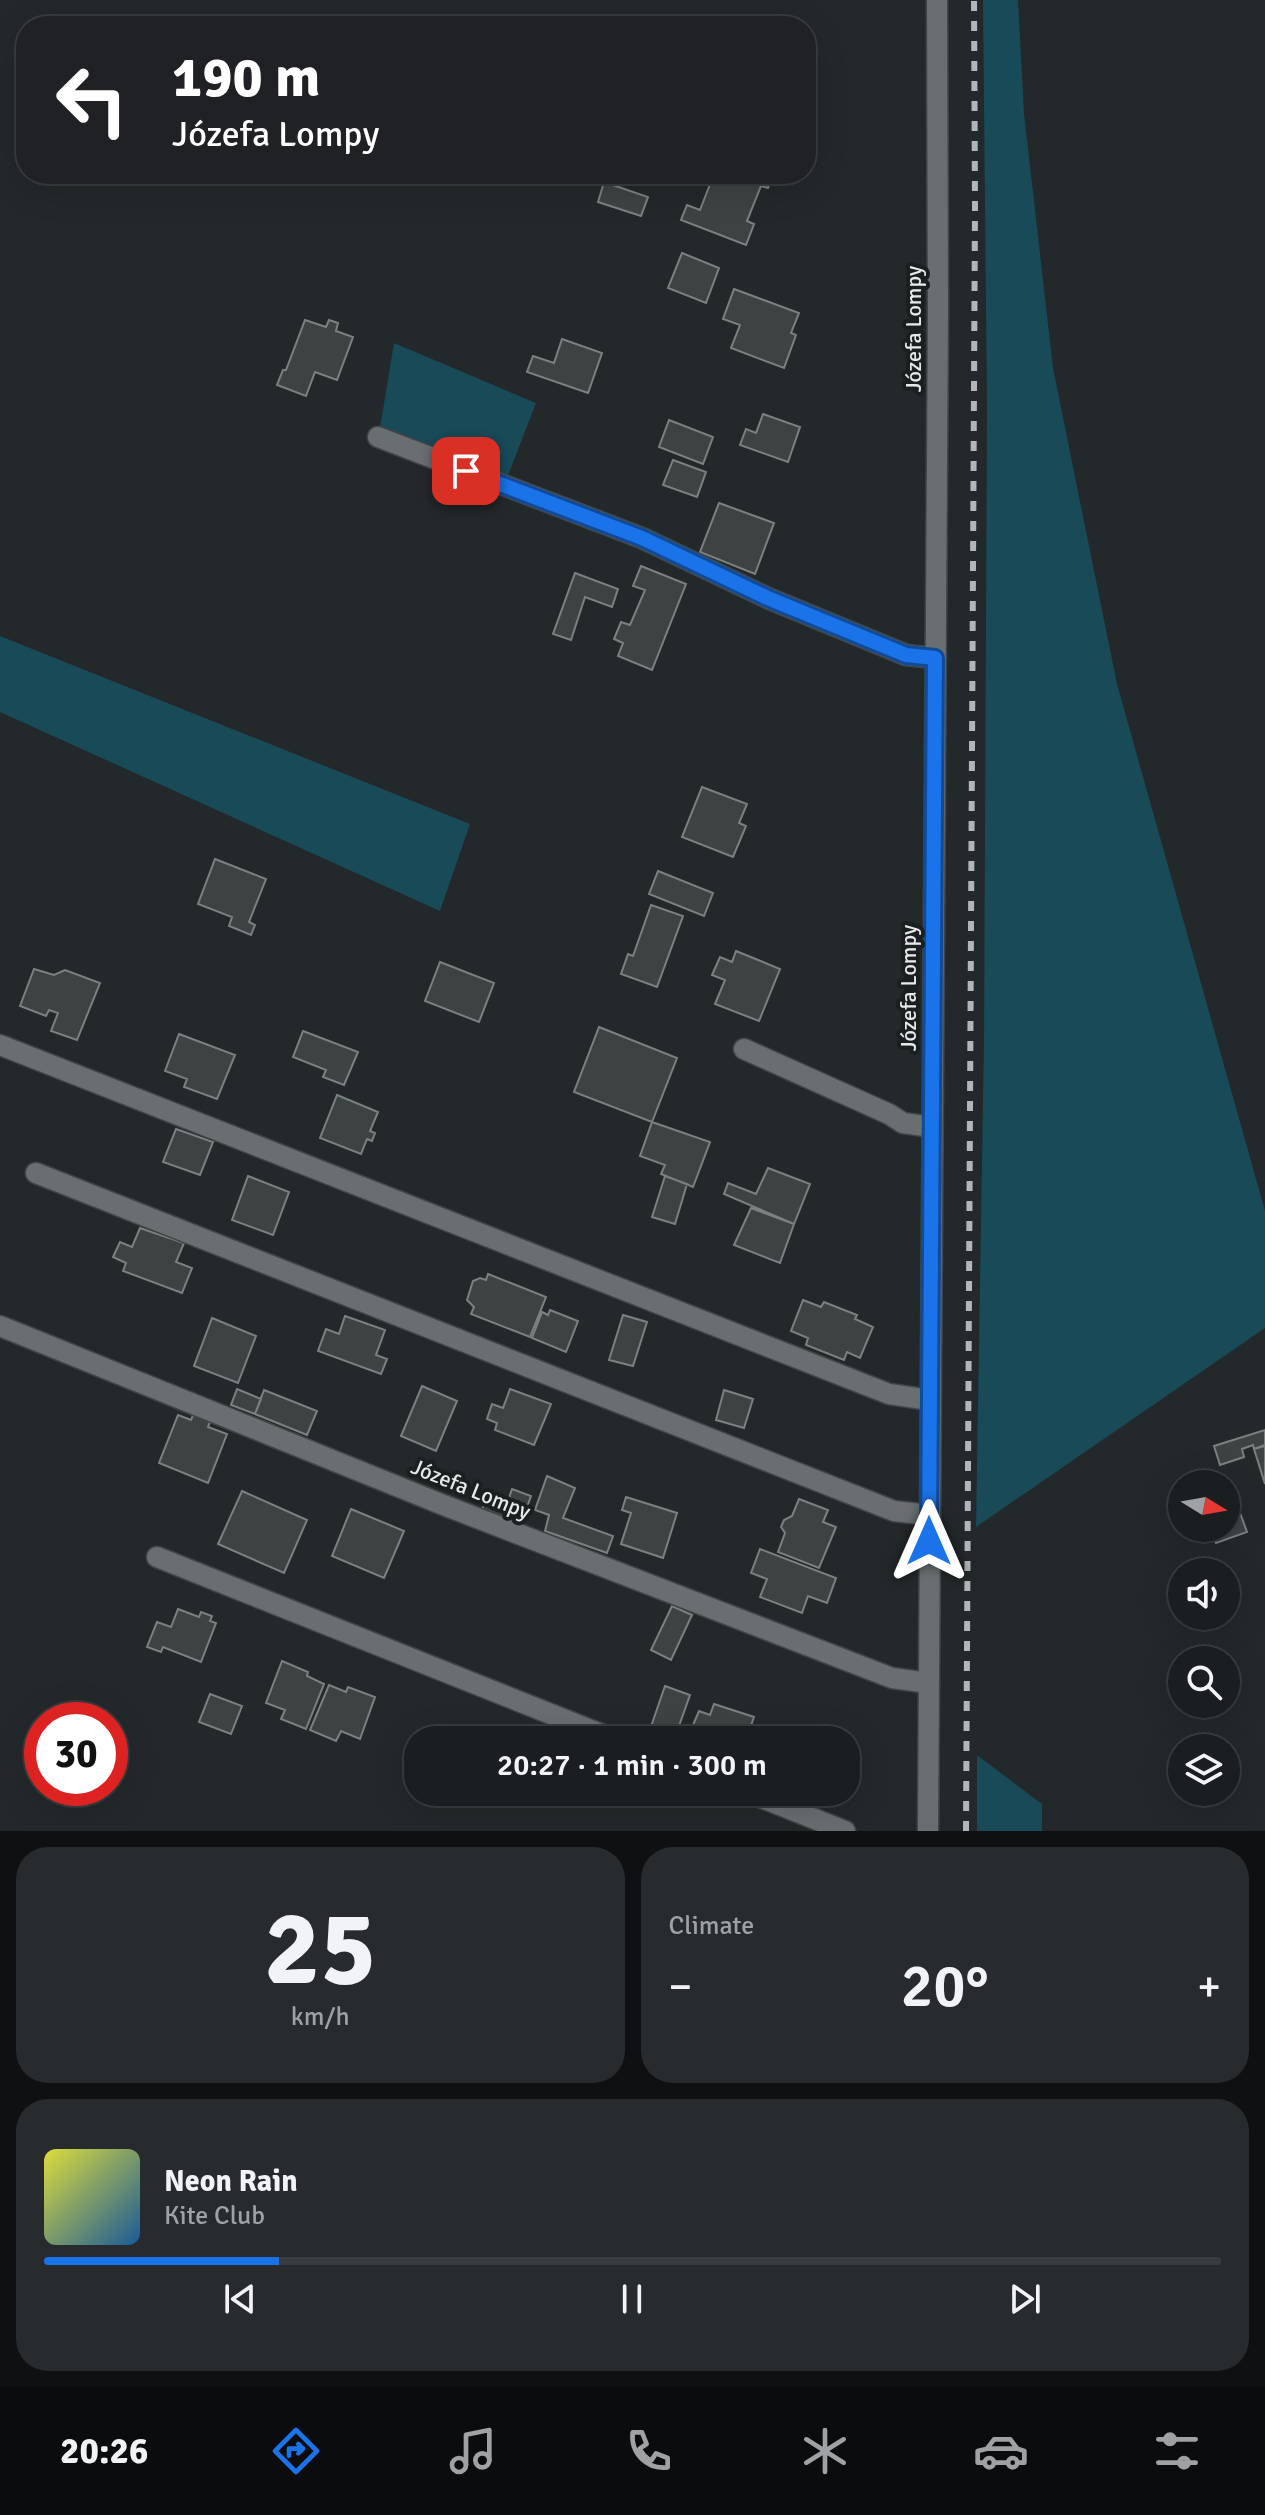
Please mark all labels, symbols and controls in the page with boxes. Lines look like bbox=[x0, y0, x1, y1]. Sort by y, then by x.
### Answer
text: 190 m bbox=[172, 43, 320, 112]
icon: left bbox=[40, 48, 144, 152]
text: Józefa Lompy bbox=[172, 112, 379, 157]
street label: Józefa Lompy bbox=[900, 265, 927, 392]
pin bbox=[432, 437, 500, 505]
icon: arrive bbox=[444, 449, 488, 493]
street label: Józefa Lompy bbox=[895, 924, 922, 1051]
street label: Józefa Lompy bbox=[407, 1453, 535, 1526]
north arrow bbox=[1168, 1470, 1240, 1542]
map controls bbox=[1168, 1470, 1240, 1806]
position arrow bbox=[887, 1499, 971, 1583]
button: sound bbox=[1168, 1558, 1240, 1630]
button: search bbox=[1168, 1646, 1240, 1718]
speed limit sign: 30 bbox=[24, 1702, 128, 1806]
button: layers bbox=[1168, 1734, 1240, 1806]
text: 20:27 · 1 min · 300 m bbox=[497, 1747, 767, 1784]
text: 25 bbox=[264, 1885, 376, 2013]
text: Climate bbox=[669, 1910, 754, 1942]
text: 20° bbox=[901, 1950, 989, 2024]
text: − bbox=[669, 1960, 692, 2014]
text: + bbox=[1197, 1960, 1221, 2014]
text: km/h bbox=[291, 2001, 350, 2033]
text: Neon Rain bbox=[164, 2163, 298, 2200]
text: Kite Club bbox=[164, 2200, 265, 2232]
icon: previous bbox=[218, 2277, 262, 2321]
icon: pause bbox=[610, 2277, 654, 2321]
icon: next bbox=[1003, 2277, 1047, 2321]
icon: directions bbox=[268, 2423, 324, 2479]
icon: music bbox=[445, 2423, 501, 2479]
icon: phone bbox=[621, 2423, 677, 2479]
icon: climate bbox=[797, 2423, 853, 2479]
icon: car bbox=[973, 2423, 1029, 2479]
icon: filters bbox=[1149, 2423, 1205, 2479]
text: 20:26 bbox=[60, 2429, 148, 2474]

